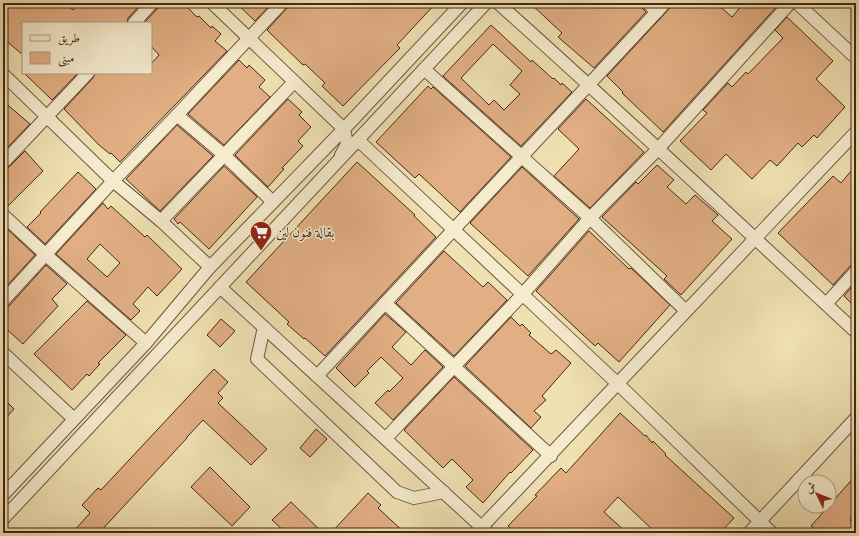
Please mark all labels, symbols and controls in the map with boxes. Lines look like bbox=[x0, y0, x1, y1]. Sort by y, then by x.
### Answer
legend bbox=[22, 22, 152, 74]
text: طريق bbox=[58, 31, 80, 46]
text: مبنى bbox=[58, 51, 74, 67]
supermarket icon: بقالة فنون لين bbox=[248, 219, 274, 252]
place label: بقالة فنون لين bbox=[276, 224, 335, 241]
north arrow bbox=[797, 474, 837, 514]
text: ش bbox=[802, 479, 819, 496]

